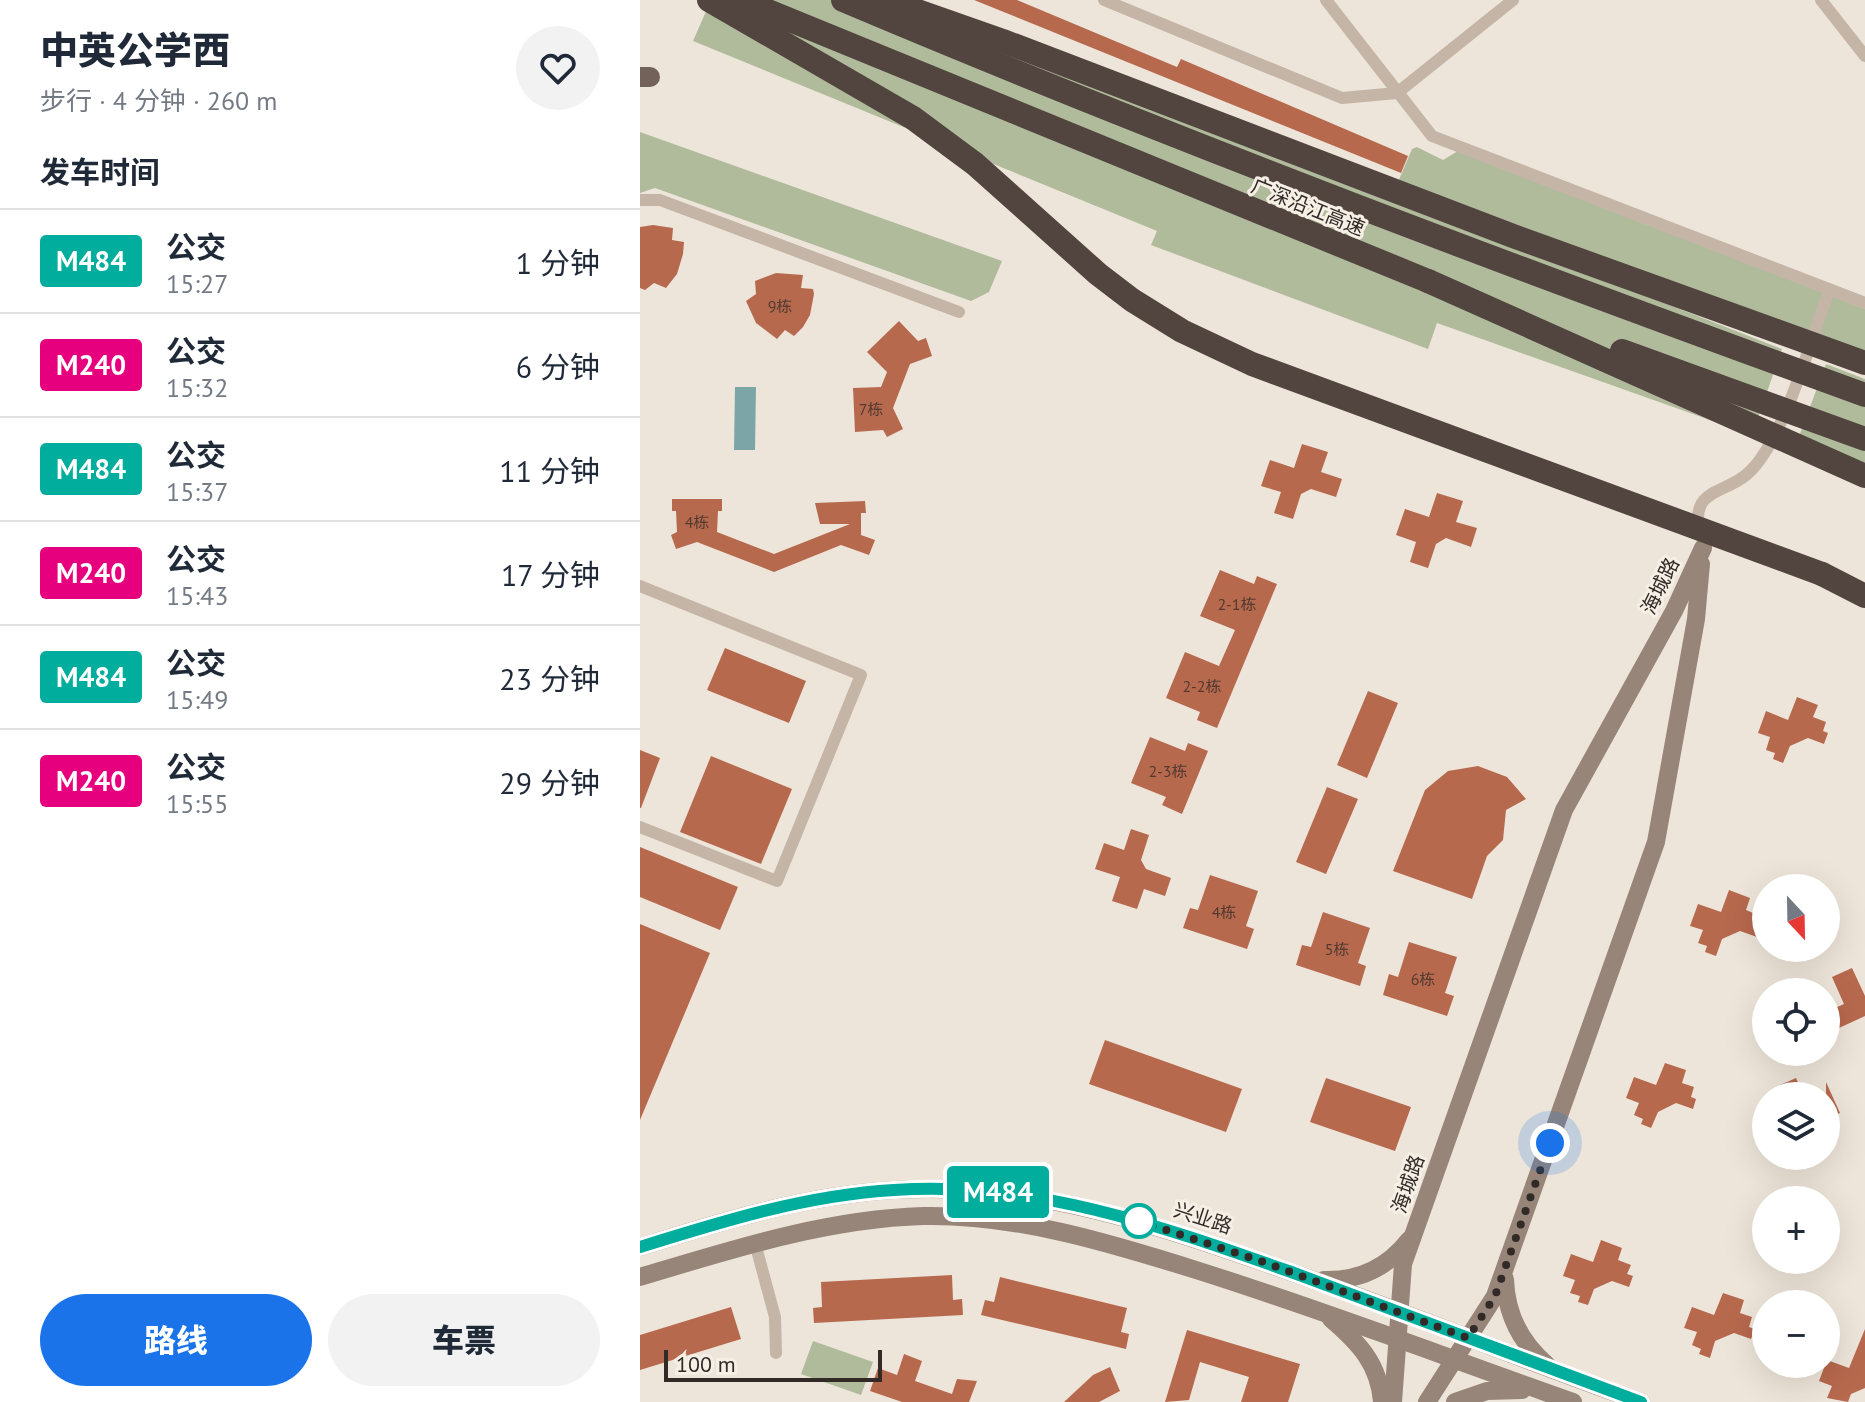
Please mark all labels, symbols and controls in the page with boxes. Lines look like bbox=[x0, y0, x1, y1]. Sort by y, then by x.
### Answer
text: 中英公学西 bbox=[40, 25, 230, 74]
button: heart bbox=[516, 26, 600, 110]
text: 步行 · 4 分钟 · 260 m bbox=[40, 84, 277, 117]
text: 发车时间 bbox=[40, 152, 160, 191]
street label: 广深沿江高速 bbox=[1247, 172, 1369, 242]
text: 公交 bbox=[166, 227, 226, 266]
text: M484 bbox=[56, 242, 126, 279]
text: 1 分钟 bbox=[516, 243, 600, 282]
text: 15:27 bbox=[166, 267, 228, 300]
house number: 9栋 bbox=[768, 296, 792, 316]
text: 公交 bbox=[166, 331, 226, 370]
text: M240 bbox=[56, 346, 126, 383]
text: 6 分钟 bbox=[516, 347, 600, 386]
text: 15:32 bbox=[166, 371, 228, 404]
house number: 7栋 bbox=[859, 399, 883, 419]
text: 公交 bbox=[166, 435, 226, 474]
text: M484 bbox=[56, 450, 126, 487]
text: 11 分钟 bbox=[499, 451, 600, 490]
text: 15:37 bbox=[166, 475, 228, 508]
house number: 4栋 bbox=[685, 512, 709, 532]
text: 公交 bbox=[166, 539, 226, 578]
street label: 海城路 bbox=[1635, 553, 1685, 619]
text: M240 bbox=[56, 554, 126, 591]
text: 17 分钟 bbox=[501, 555, 600, 594]
text: 15:43 bbox=[166, 579, 228, 612]
house number: 2-1栋 bbox=[1217, 594, 1257, 614]
text: 公交 bbox=[166, 643, 226, 682]
text: M484 bbox=[56, 658, 126, 695]
text: 23 分钟 bbox=[499, 659, 600, 698]
house number: 2-2栋 bbox=[1182, 676, 1222, 696]
text: 15:49 bbox=[166, 683, 228, 716]
text: 公交 bbox=[166, 747, 226, 786]
house number: 2-3栋 bbox=[1148, 761, 1188, 781]
text: M240 bbox=[56, 762, 126, 799]
text: 29 分钟 bbox=[499, 763, 600, 802]
text: 15:55 bbox=[166, 787, 228, 820]
north arrow bbox=[1752, 874, 1840, 962]
map controls bbox=[1752, 874, 1840, 1378]
house number: 4栋 bbox=[1212, 902, 1236, 922]
house number: 5栋 bbox=[1325, 939, 1349, 959]
house number: 6栋 bbox=[1411, 969, 1435, 989]
button: locate bbox=[1752, 978, 1840, 1066]
button: layers bbox=[1752, 1082, 1840, 1170]
your location bbox=[1530, 1123, 1570, 1163]
street label: 海城路 bbox=[1386, 1151, 1430, 1217]
line badge: M484 bbox=[942, 1166, 1054, 1218]
text: M484 bbox=[963, 1173, 1033, 1210]
button: + bbox=[1752, 1186, 1840, 1274]
street label: 兴业路 bbox=[1170, 1196, 1236, 1240]
unlabelled marker bbox=[1122, 1204, 1156, 1238]
button: − bbox=[1752, 1290, 1840, 1378]
button: 路线 bbox=[40, 1294, 312, 1386]
button: 车票 bbox=[328, 1294, 600, 1386]
scale bar bbox=[664, 1346, 882, 1382]
text: 100 m bbox=[676, 1350, 736, 1378]

